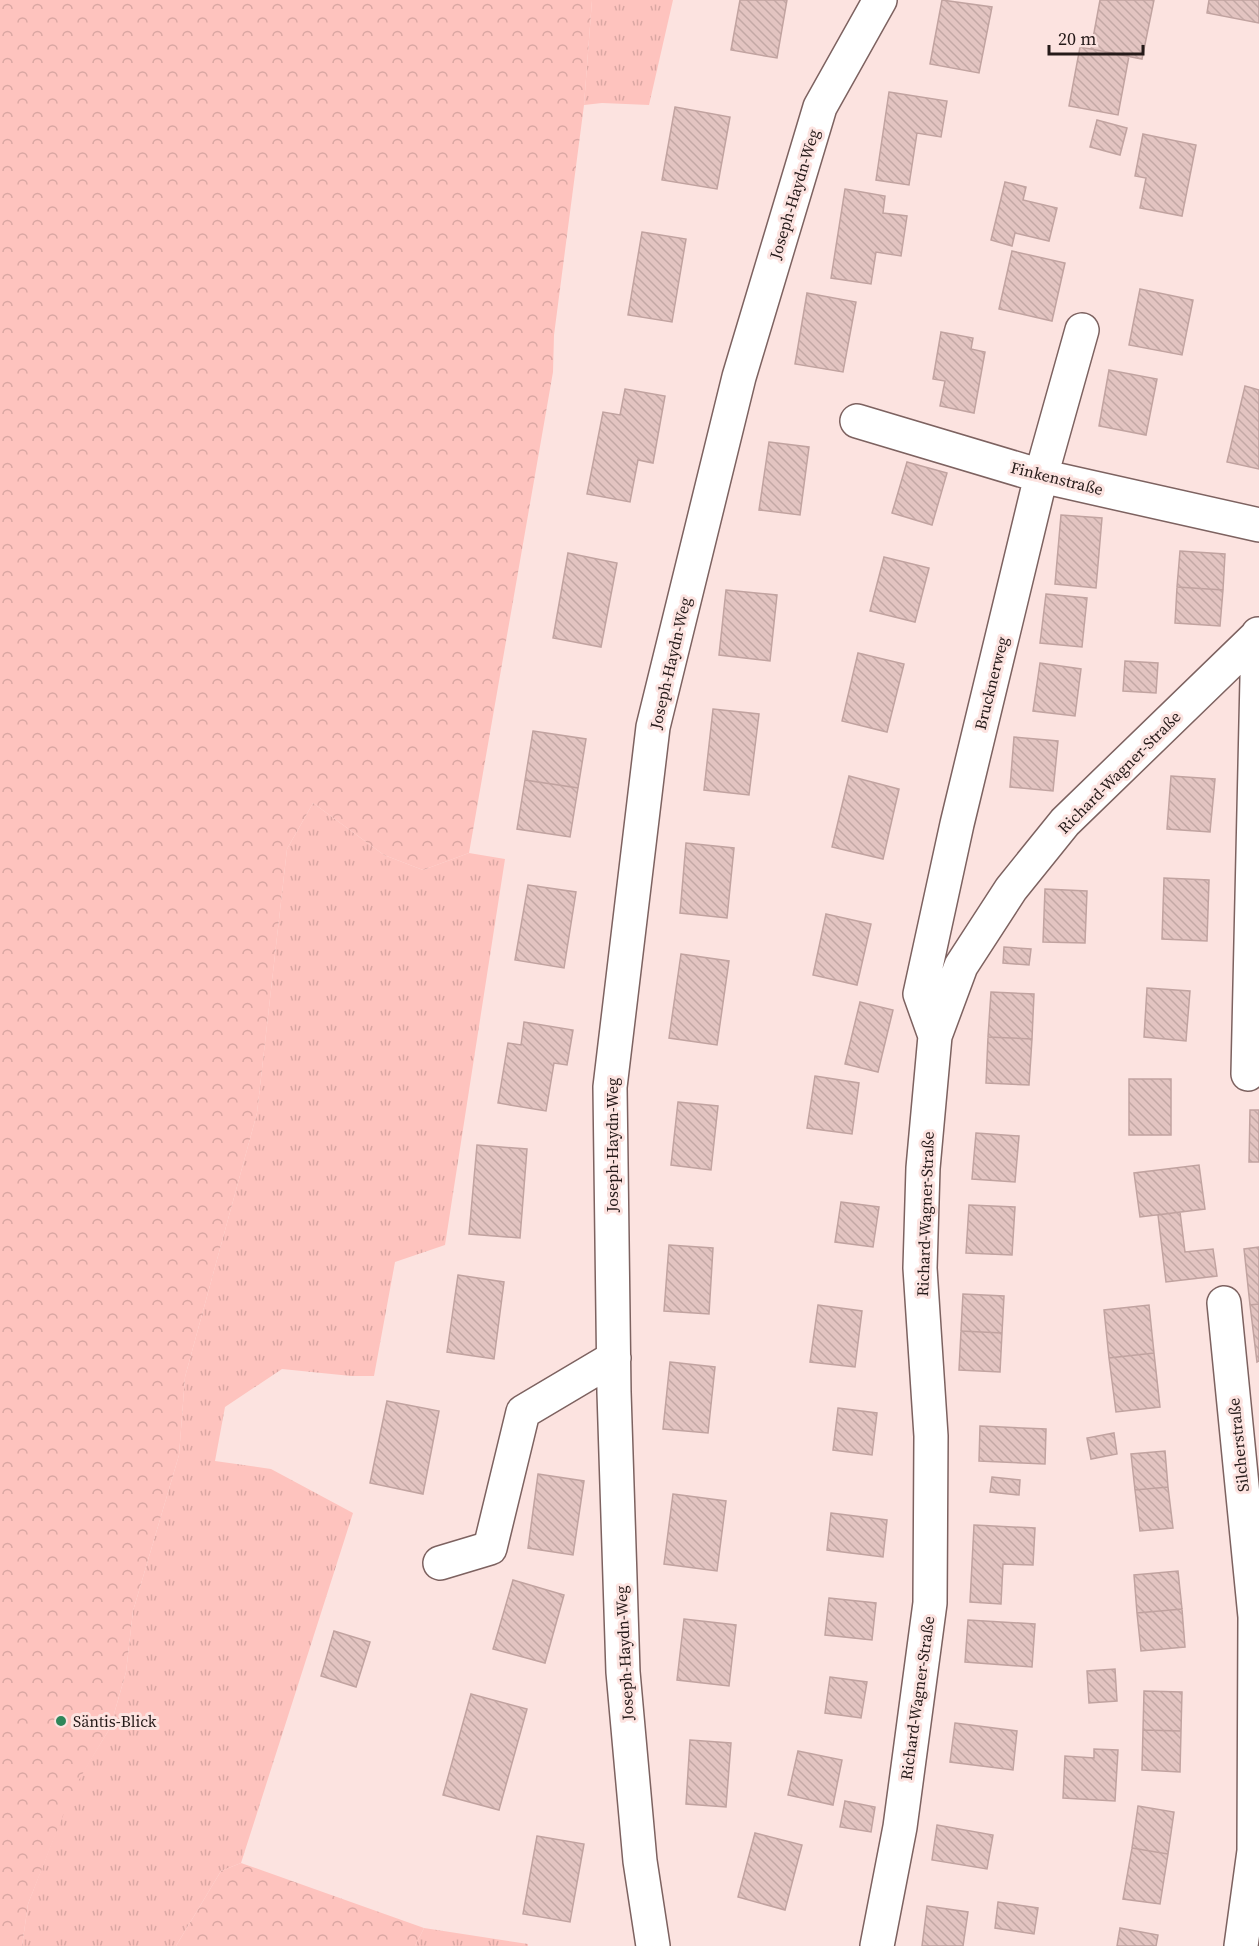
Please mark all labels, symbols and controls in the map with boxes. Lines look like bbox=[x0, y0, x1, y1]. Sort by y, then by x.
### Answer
scale bar bbox=[1049, 18, 1144, 56]
text: 20 m bbox=[1058, 26, 1096, 51]
street label: Joseph-Haydn-Weg bbox=[763, 126, 824, 263]
street label: Finkenstraße bbox=[1009, 456, 1105, 500]
street label: Joseph-Haydn-Weg bbox=[644, 595, 696, 732]
street label: Brucknerweg bbox=[969, 634, 1013, 732]
street label: Richard-Wagner-Straße bbox=[1053, 706, 1185, 838]
street label: Joseph-Haydn-Weg bbox=[601, 1078, 623, 1213]
street label: Richard-Wagner-Straße bbox=[911, 1131, 939, 1297]
street label: Silcherstraße bbox=[1222, 1397, 1254, 1493]
street label: Joseph-Haydn-Weg bbox=[609, 1585, 639, 1722]
street label: Richard-Wagner-Straße bbox=[895, 1615, 939, 1781]
place label: Säntis-Blick bbox=[73, 1710, 157, 1732]
marker: Säntis-Blick bbox=[54, 1714, 68, 1728]

